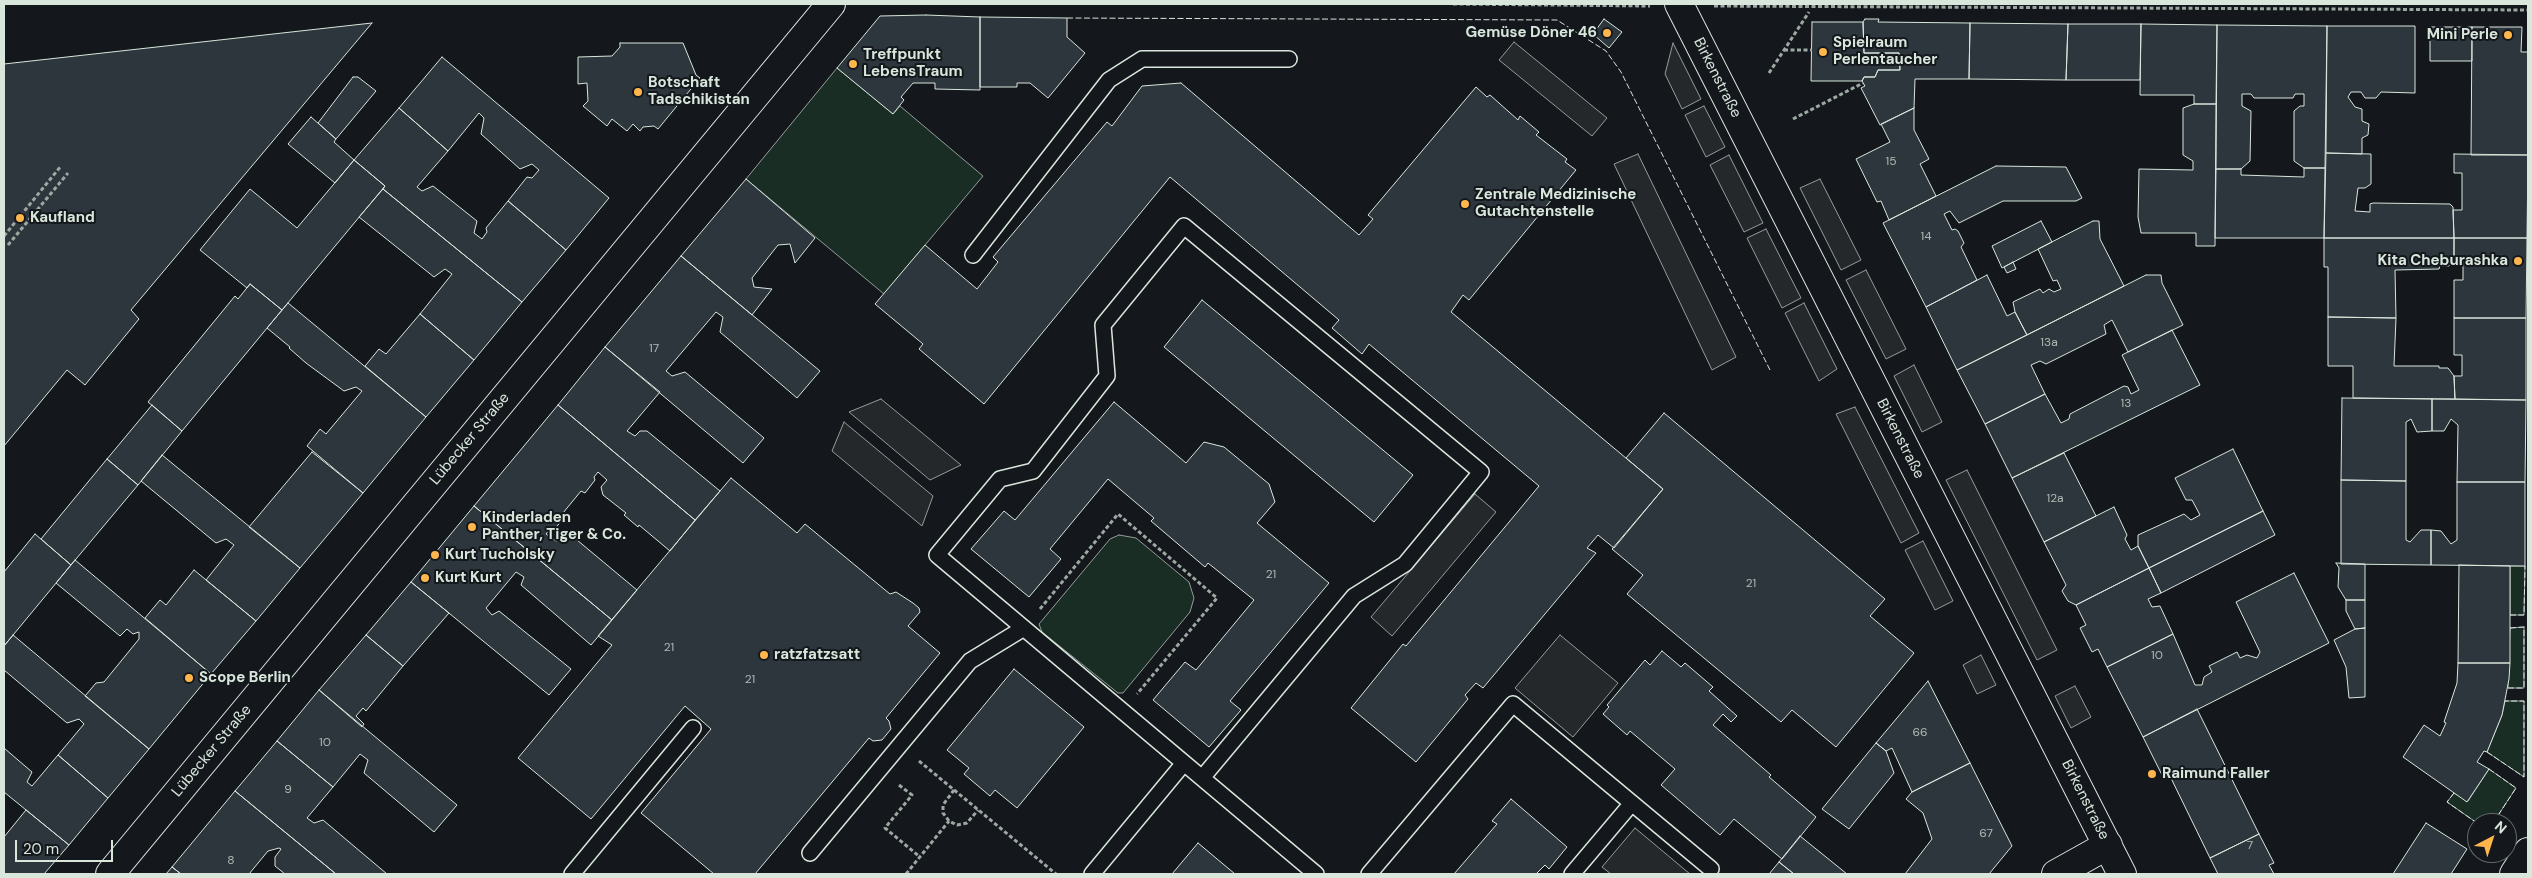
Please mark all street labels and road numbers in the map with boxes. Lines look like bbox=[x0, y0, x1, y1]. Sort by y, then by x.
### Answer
street label: Birkenstraße bbox=[1689, 35, 1745, 121]
street label: Lübecker Straße bbox=[426, 389, 514, 489]
street label: Birkenstraße bbox=[1872, 396, 1928, 482]
street label: Lübecker Straße bbox=[168, 701, 256, 801]
street label: Birkenstraße bbox=[2057, 757, 2113, 843]

